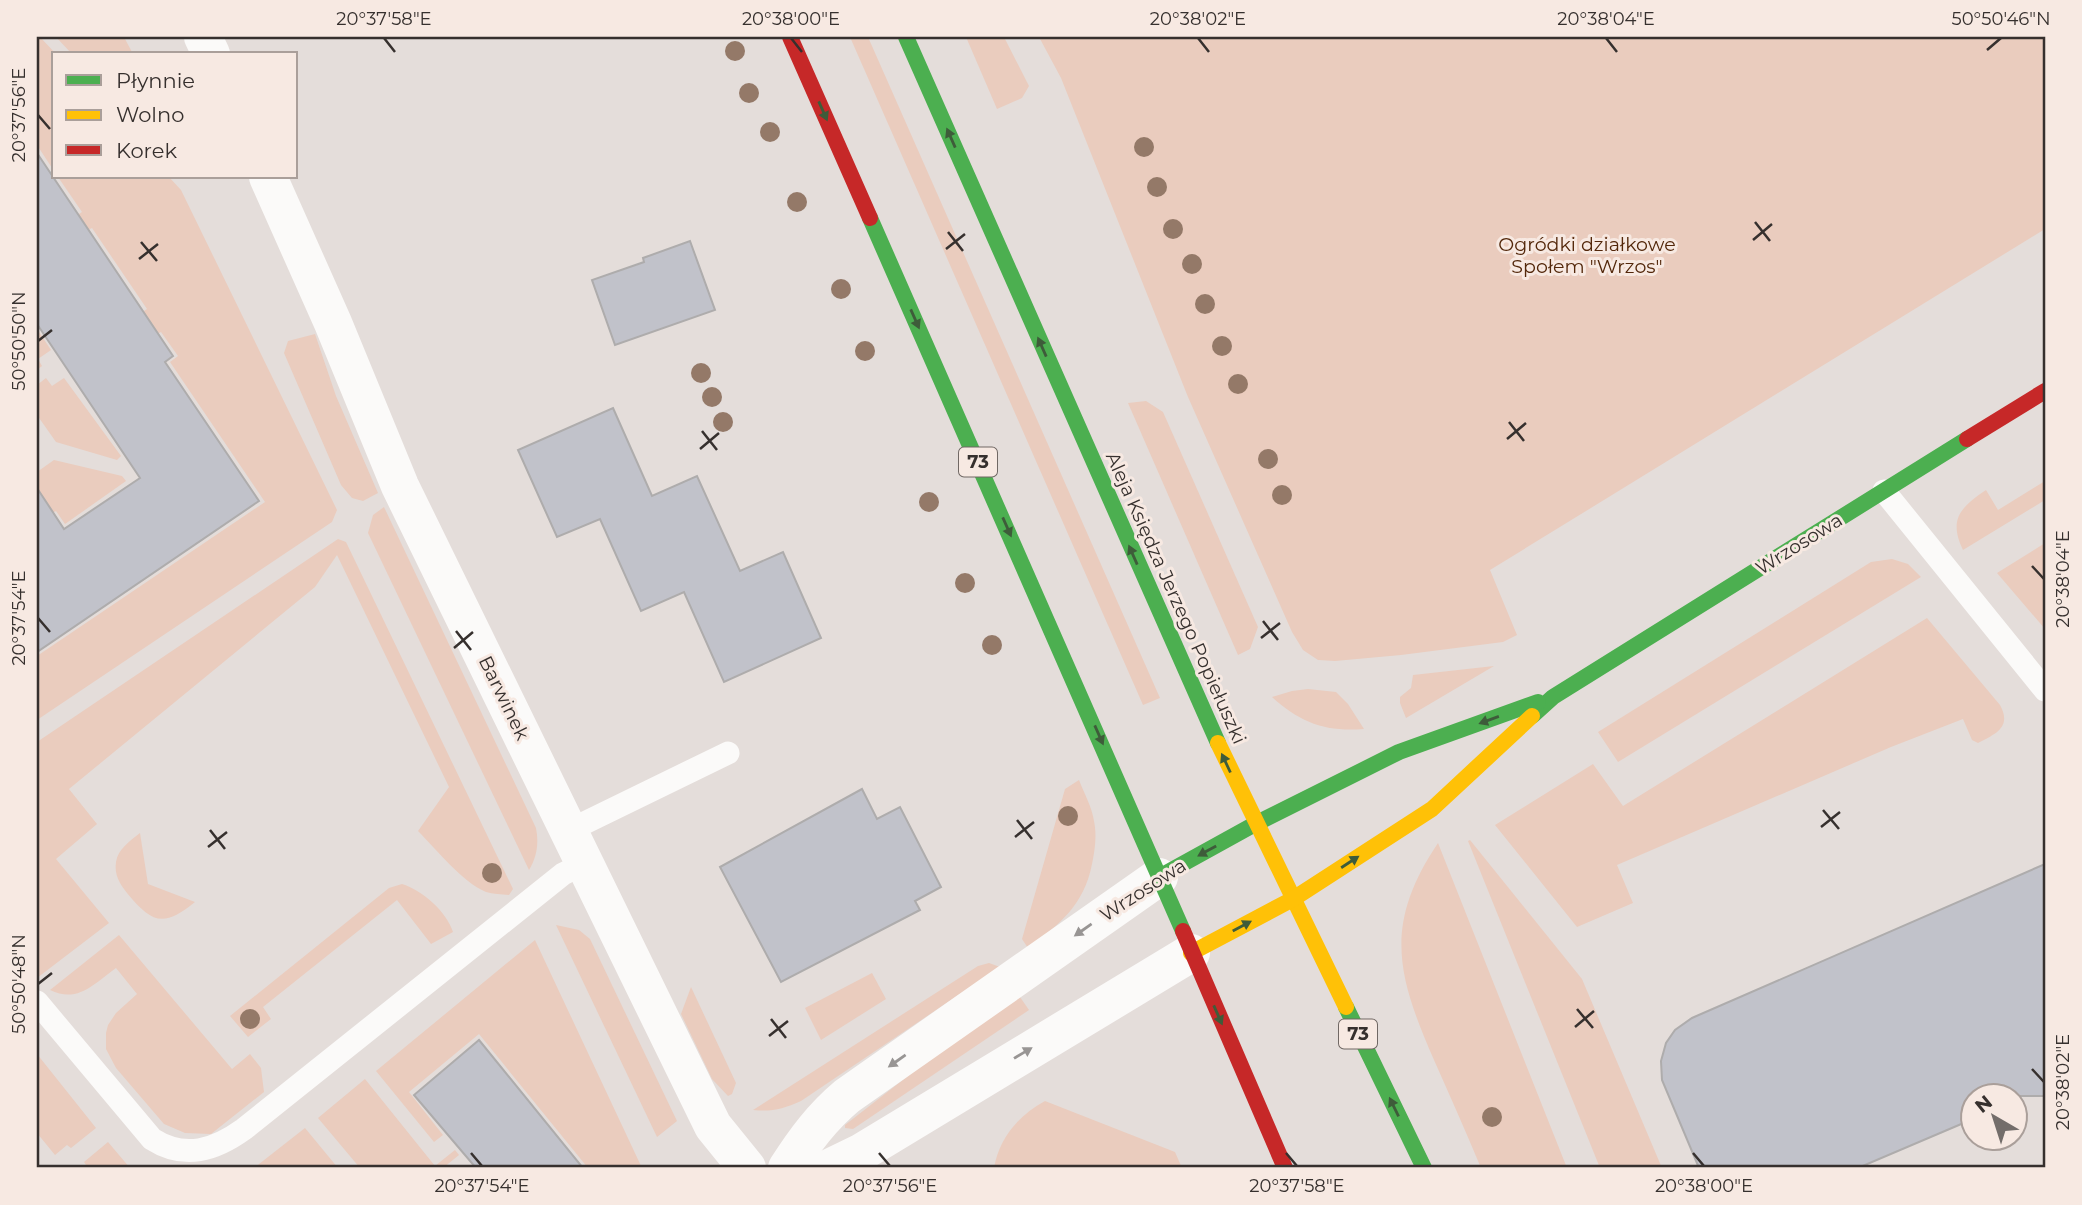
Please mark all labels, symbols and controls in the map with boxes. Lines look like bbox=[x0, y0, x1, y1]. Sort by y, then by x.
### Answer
text: 20°37'58"E bbox=[336, 8, 432, 30]
text: 20°38'00"E bbox=[742, 8, 840, 30]
text: 20°38'02"E bbox=[1150, 8, 1246, 30]
text: 20°38'04"E bbox=[1557, 8, 1655, 30]
text: 50°50'46"N bbox=[1951, 8, 2051, 30]
legend bbox=[52, 52, 298, 178]
text: 20°37'56"E bbox=[8, 68, 30, 162]
text: Płynnie bbox=[116, 68, 195, 93]
one-way arrow bbox=[818, 100, 829, 121]
text: Wolno bbox=[116, 102, 184, 127]
one-way arrow bbox=[945, 127, 956, 148]
text: Korek bbox=[116, 138, 177, 163]
park label: Ogródki działkowe Społem "Wrzos" bbox=[1498, 233, 1676, 278]
text: 50°50'50"N bbox=[8, 291, 30, 391]
one-way arrow bbox=[909, 309, 921, 329]
one-way arrow bbox=[1036, 336, 1047, 357]
road number: 73 bbox=[959, 448, 997, 476]
street label: Aleja Księdza Jerzego Popiełuszki bbox=[1101, 448, 1251, 748]
street label: Wrzosowa bbox=[1751, 508, 1847, 580]
one-way arrow bbox=[1001, 517, 1013, 537]
text: 20°38'04"E bbox=[2052, 530, 2074, 628]
one-way arrow bbox=[1127, 545, 1139, 565]
text: 20°37'54"E bbox=[8, 570, 30, 666]
street label: Barwinek bbox=[474, 652, 535, 744]
one-way arrow bbox=[1478, 714, 1499, 725]
one-way arrow bbox=[1093, 725, 1105, 745]
one-way arrow bbox=[1220, 752, 1231, 773]
one-way arrow bbox=[1197, 845, 1217, 856]
street label: Wrzosowa bbox=[1096, 854, 1190, 926]
one-way arrow bbox=[1341, 855, 1359, 869]
one-way arrow bbox=[1232, 920, 1252, 932]
one-way arrow bbox=[1074, 923, 1092, 937]
text: 50°50'48"N bbox=[8, 934, 30, 1034]
one-way arrow bbox=[1213, 1005, 1224, 1026]
road number: 73 bbox=[1339, 1020, 1377, 1049]
text: 20°38'02"E bbox=[2052, 1034, 2074, 1130]
one-way arrow bbox=[1013, 1047, 1032, 1059]
one-way arrow bbox=[888, 1054, 906, 1068]
north arrow bbox=[1960, 1082, 2030, 1152]
text: N bbox=[1970, 1090, 1997, 1118]
one-way arrow bbox=[1388, 1097, 1400, 1117]
text: 20°37'54"E bbox=[434, 1175, 530, 1197]
text: 20°37'56"E bbox=[843, 1175, 937, 1197]
text: 20°37'58"E bbox=[1249, 1175, 1345, 1197]
text: 20°38'00"E bbox=[1655, 1175, 1753, 1197]

